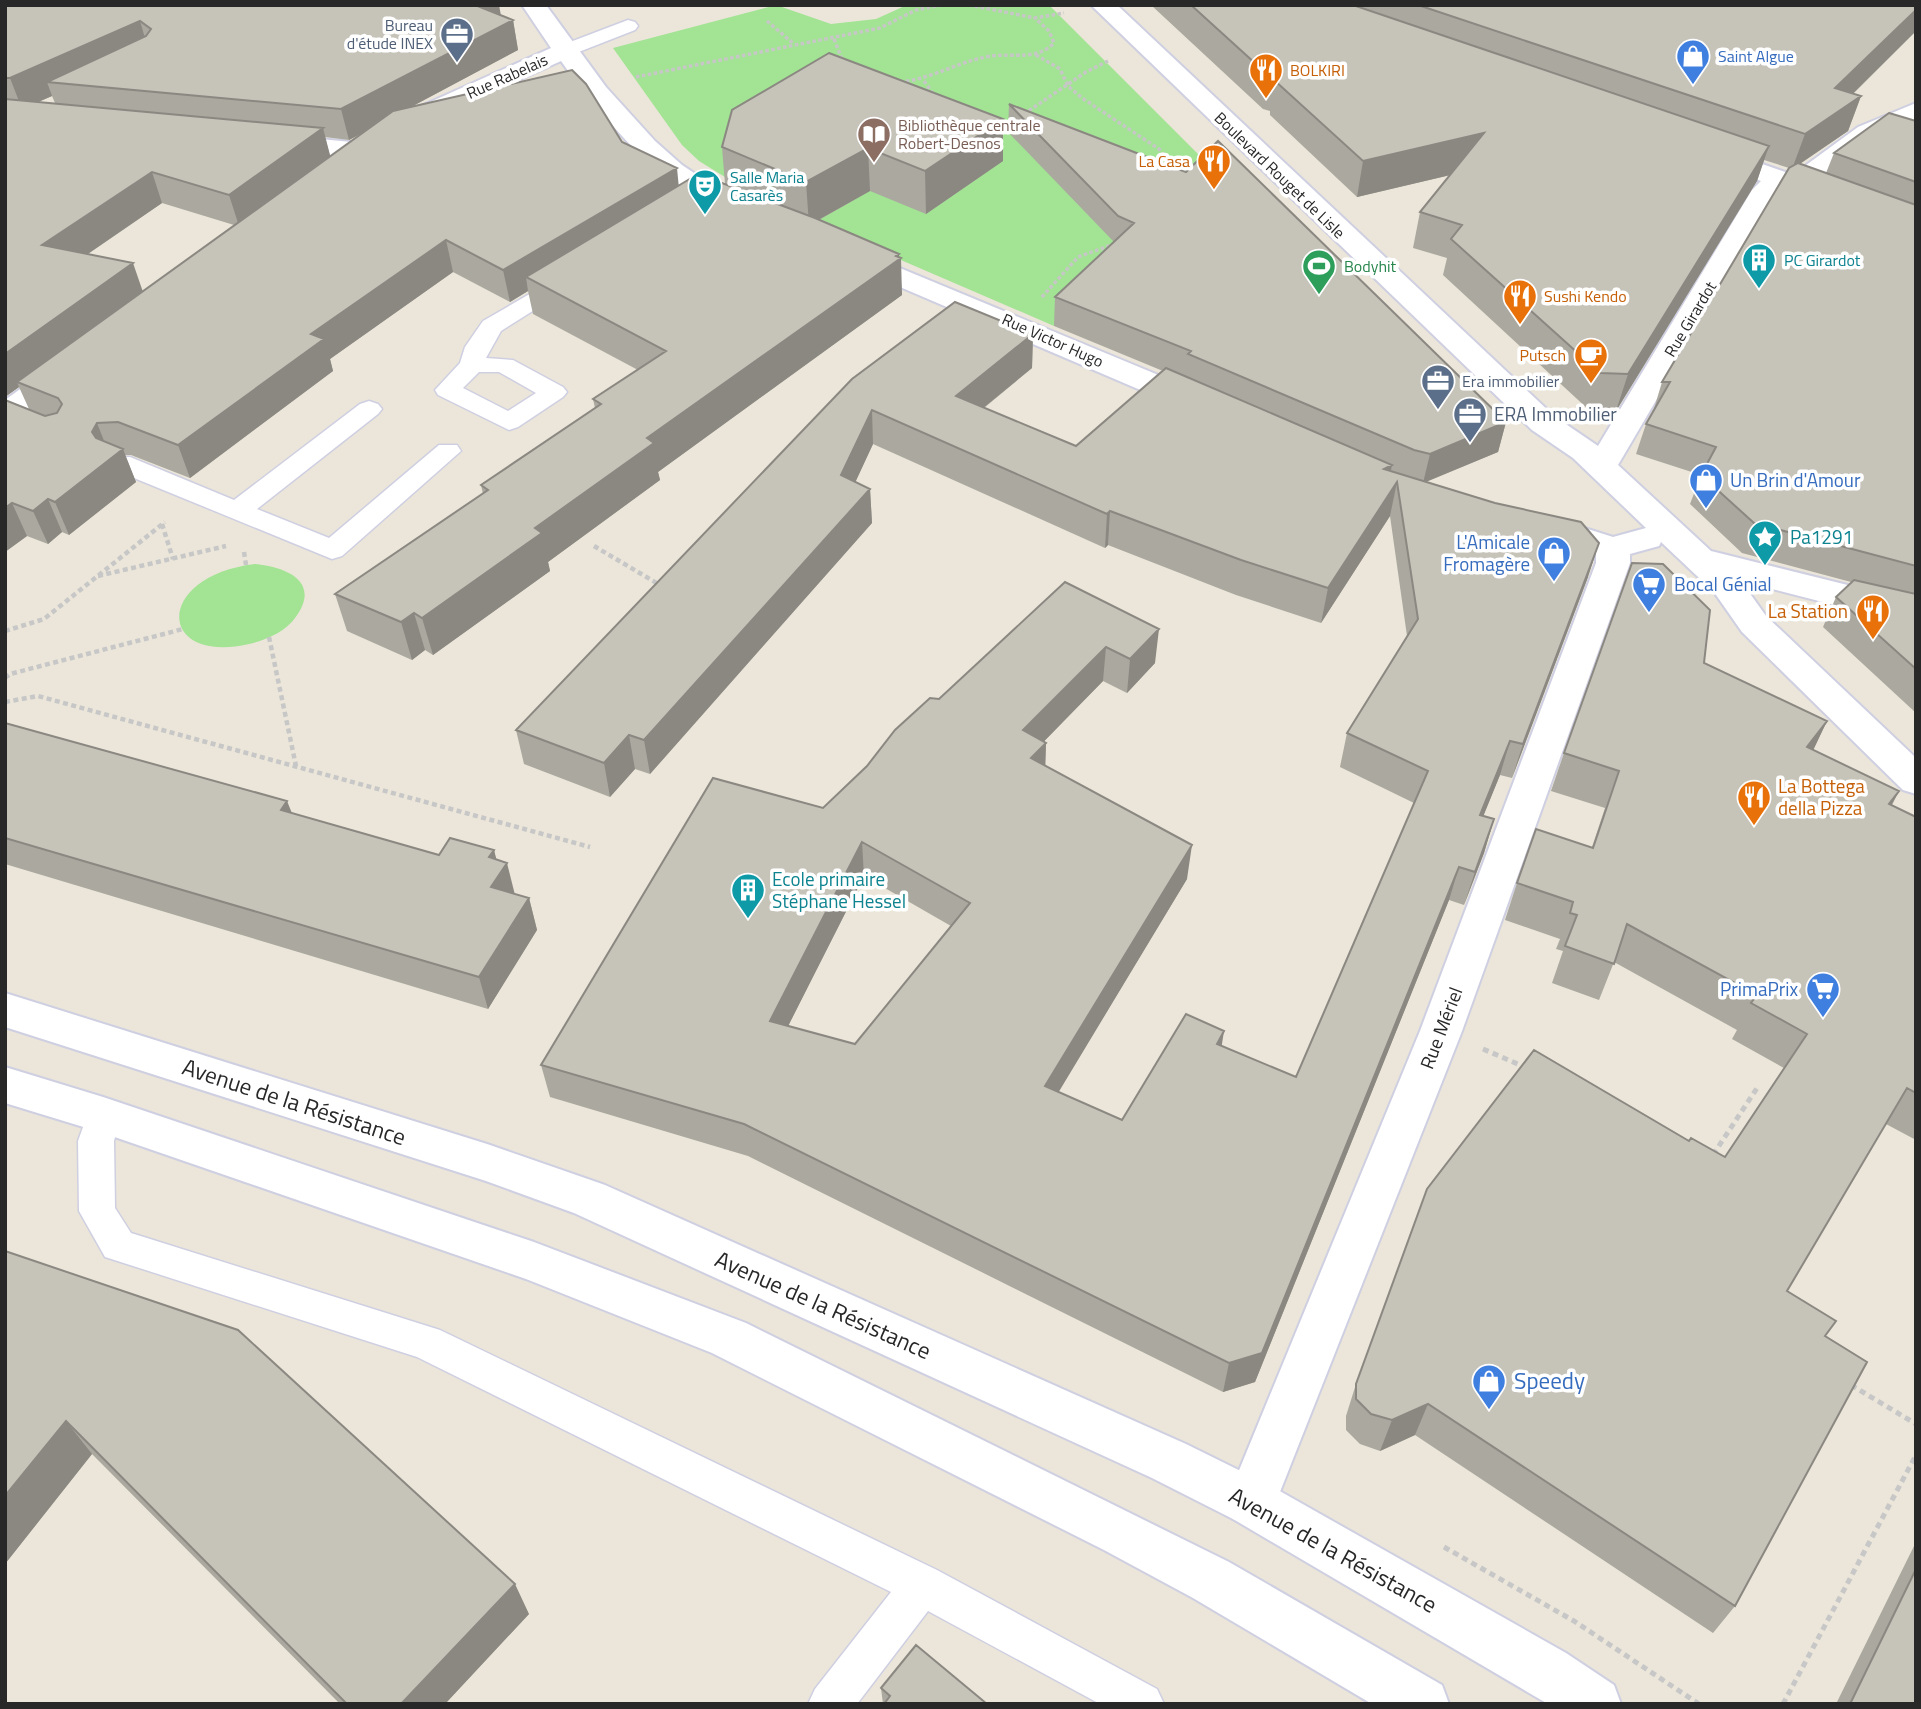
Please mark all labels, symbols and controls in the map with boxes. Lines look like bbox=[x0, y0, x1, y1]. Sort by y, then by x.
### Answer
place label: Bureau d'étude INEX bbox=[347, 13, 433, 55]
office icon: Bureau d'étude INEX bbox=[438, 15, 476, 64]
shop icon: Saint Algue bbox=[1674, 37, 1712, 86]
place label: Saint Algue bbox=[1718, 44, 1794, 68]
street label: Rue Rabelais bbox=[462, 47, 552, 105]
restaurant icon: BOLKIRI bbox=[1247, 51, 1285, 100]
place label: BOLKIRI bbox=[1290, 58, 1345, 82]
street label: Boulevard Rouget de Lisle bbox=[1209, 106, 1351, 244]
place label: Bibliothèque centrale Robert-Desnos bbox=[898, 113, 1041, 155]
library icon: Bibliothèque centrale Robert-Desnos bbox=[855, 115, 893, 164]
restaurant icon: La Casa bbox=[1195, 142, 1233, 191]
place label: La Casa bbox=[1139, 149, 1190, 173]
place label: Salle Maria Casarès bbox=[730, 165, 804, 207]
theatre icon: Salle Maria Casarès bbox=[686, 167, 724, 216]
building icon: PC Girardot bbox=[1740, 241, 1778, 290]
sports icon: Bodyhit bbox=[1300, 247, 1338, 296]
place label: PC Girardot bbox=[1784, 248, 1861, 272]
place label: Bodyhit bbox=[1344, 254, 1397, 278]
street label: Rue Girardot bbox=[1658, 276, 1722, 361]
restaurant icon: Sushi Kendo bbox=[1501, 277, 1539, 326]
place label: Sushi Kendo bbox=[1544, 284, 1627, 308]
street label: Rue Victor Hugo bbox=[998, 307, 1108, 373]
cafe icon: Putsch bbox=[1572, 336, 1610, 385]
place label: Putsch bbox=[1519, 343, 1566, 367]
office icon: Era immobilier bbox=[1419, 362, 1457, 411]
place label: Era immobilier bbox=[1462, 369, 1560, 393]
office icon: ERA Immobilier bbox=[1451, 395, 1489, 444]
place label: ERA Immobilier bbox=[1494, 399, 1617, 428]
shop icon: Un Brin d'Amour bbox=[1687, 461, 1725, 510]
place label: Un Brin d'Amour bbox=[1730, 465, 1861, 494]
place icon: Pa1291 bbox=[1746, 518, 1784, 567]
place label: Pa1291 bbox=[1790, 522, 1853, 551]
place label: L'Amicale Fromagère bbox=[1443, 527, 1530, 578]
shop icon: L'Amicale Fromagère bbox=[1535, 534, 1573, 583]
supermarket icon: Bocal Génial bbox=[1630, 565, 1668, 614]
place label: Bocal Génial bbox=[1674, 569, 1772, 598]
restaurant icon: La Station bbox=[1854, 592, 1892, 641]
place label: La Station bbox=[1768, 596, 1848, 625]
place label: La Bottega della Pizza bbox=[1778, 771, 1865, 822]
restaurant icon: La Bottega della Pizza bbox=[1735, 778, 1773, 827]
place label: Ecole primaire Stéphane Hessel bbox=[772, 864, 906, 915]
building icon: Ecole primaire Stéphane Hessel bbox=[729, 871, 767, 920]
supermarket icon: PrimaPrix bbox=[1804, 970, 1842, 1019]
place label: PrimaPrix bbox=[1720, 974, 1798, 1003]
street label: Rue Mériel bbox=[1412, 983, 1469, 1073]
street label: Avenue de la Résistance bbox=[178, 1049, 410, 1154]
street label: Avenue de la Résistance bbox=[710, 1241, 937, 1368]
shop icon: Speedy bbox=[1470, 1362, 1508, 1411]
place label: Speedy bbox=[1514, 1363, 1585, 1398]
street label: Avenue de la Résistance bbox=[1223, 1478, 1444, 1621]

